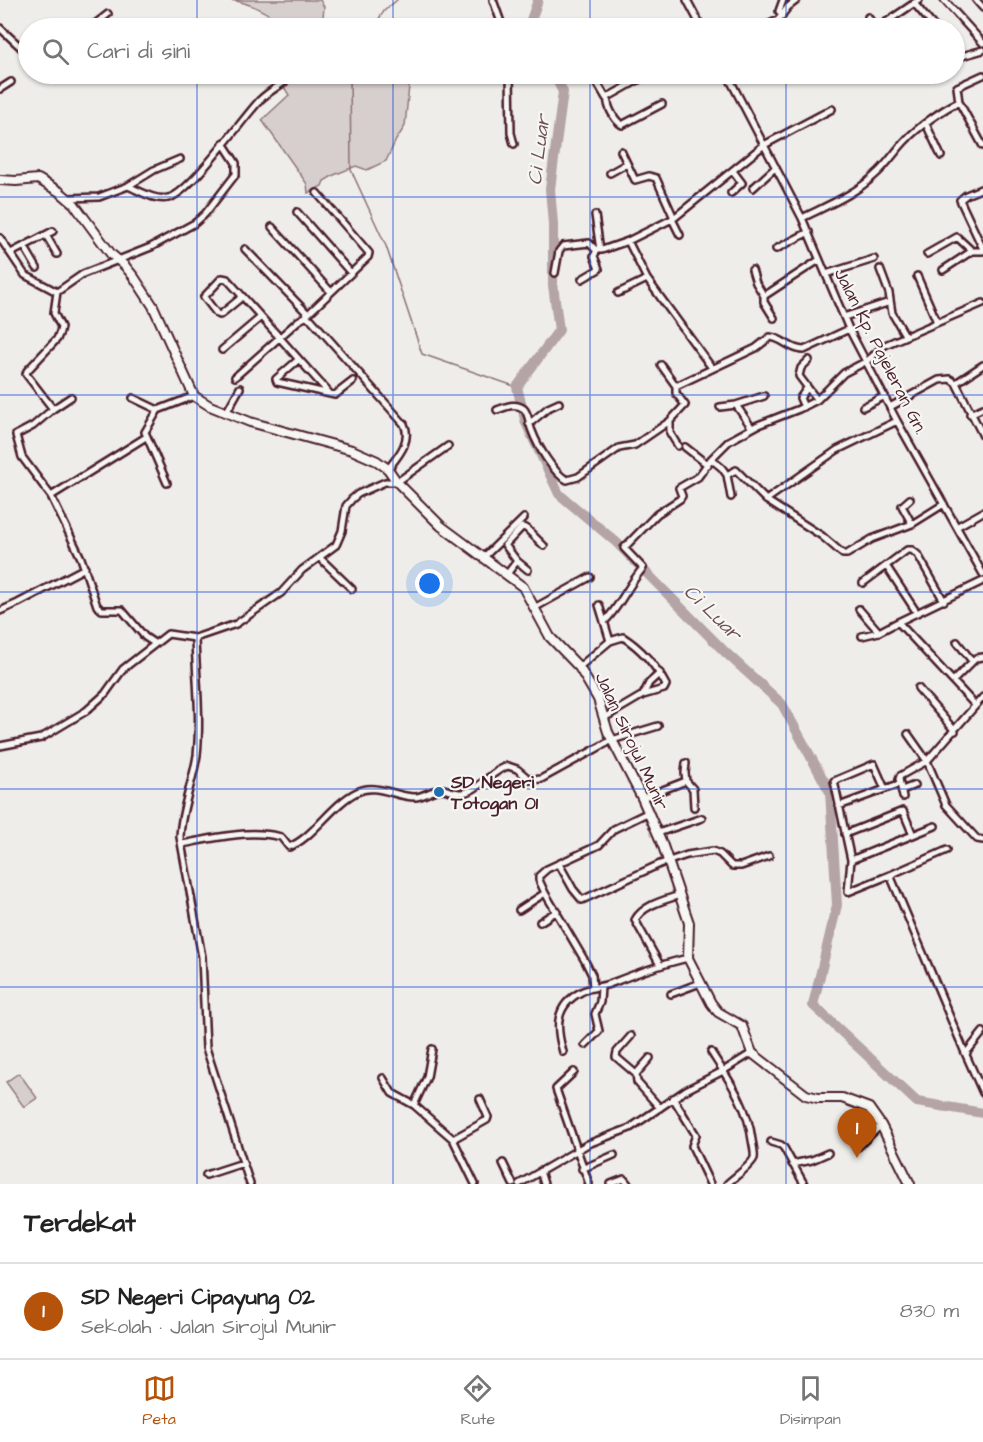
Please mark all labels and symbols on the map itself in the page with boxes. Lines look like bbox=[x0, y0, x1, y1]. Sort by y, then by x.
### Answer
water label: Ci Luar bbox=[521, 112, 557, 187]
street label: Jalan Kp. Pajeleran Gn. bbox=[828, 264, 933, 438]
your location bbox=[415, 569, 444, 598]
water label: Ci Luar bbox=[677, 578, 749, 649]
street label: Jalan Sirojul Munir bbox=[589, 668, 674, 814]
place label: SD Negeri Totogan 01 bbox=[450, 770, 539, 817]
marker: SD Negeri Totogan 01 bbox=[432, 785, 446, 799]
pin: 1 bbox=[838, 1108, 876, 1158]

